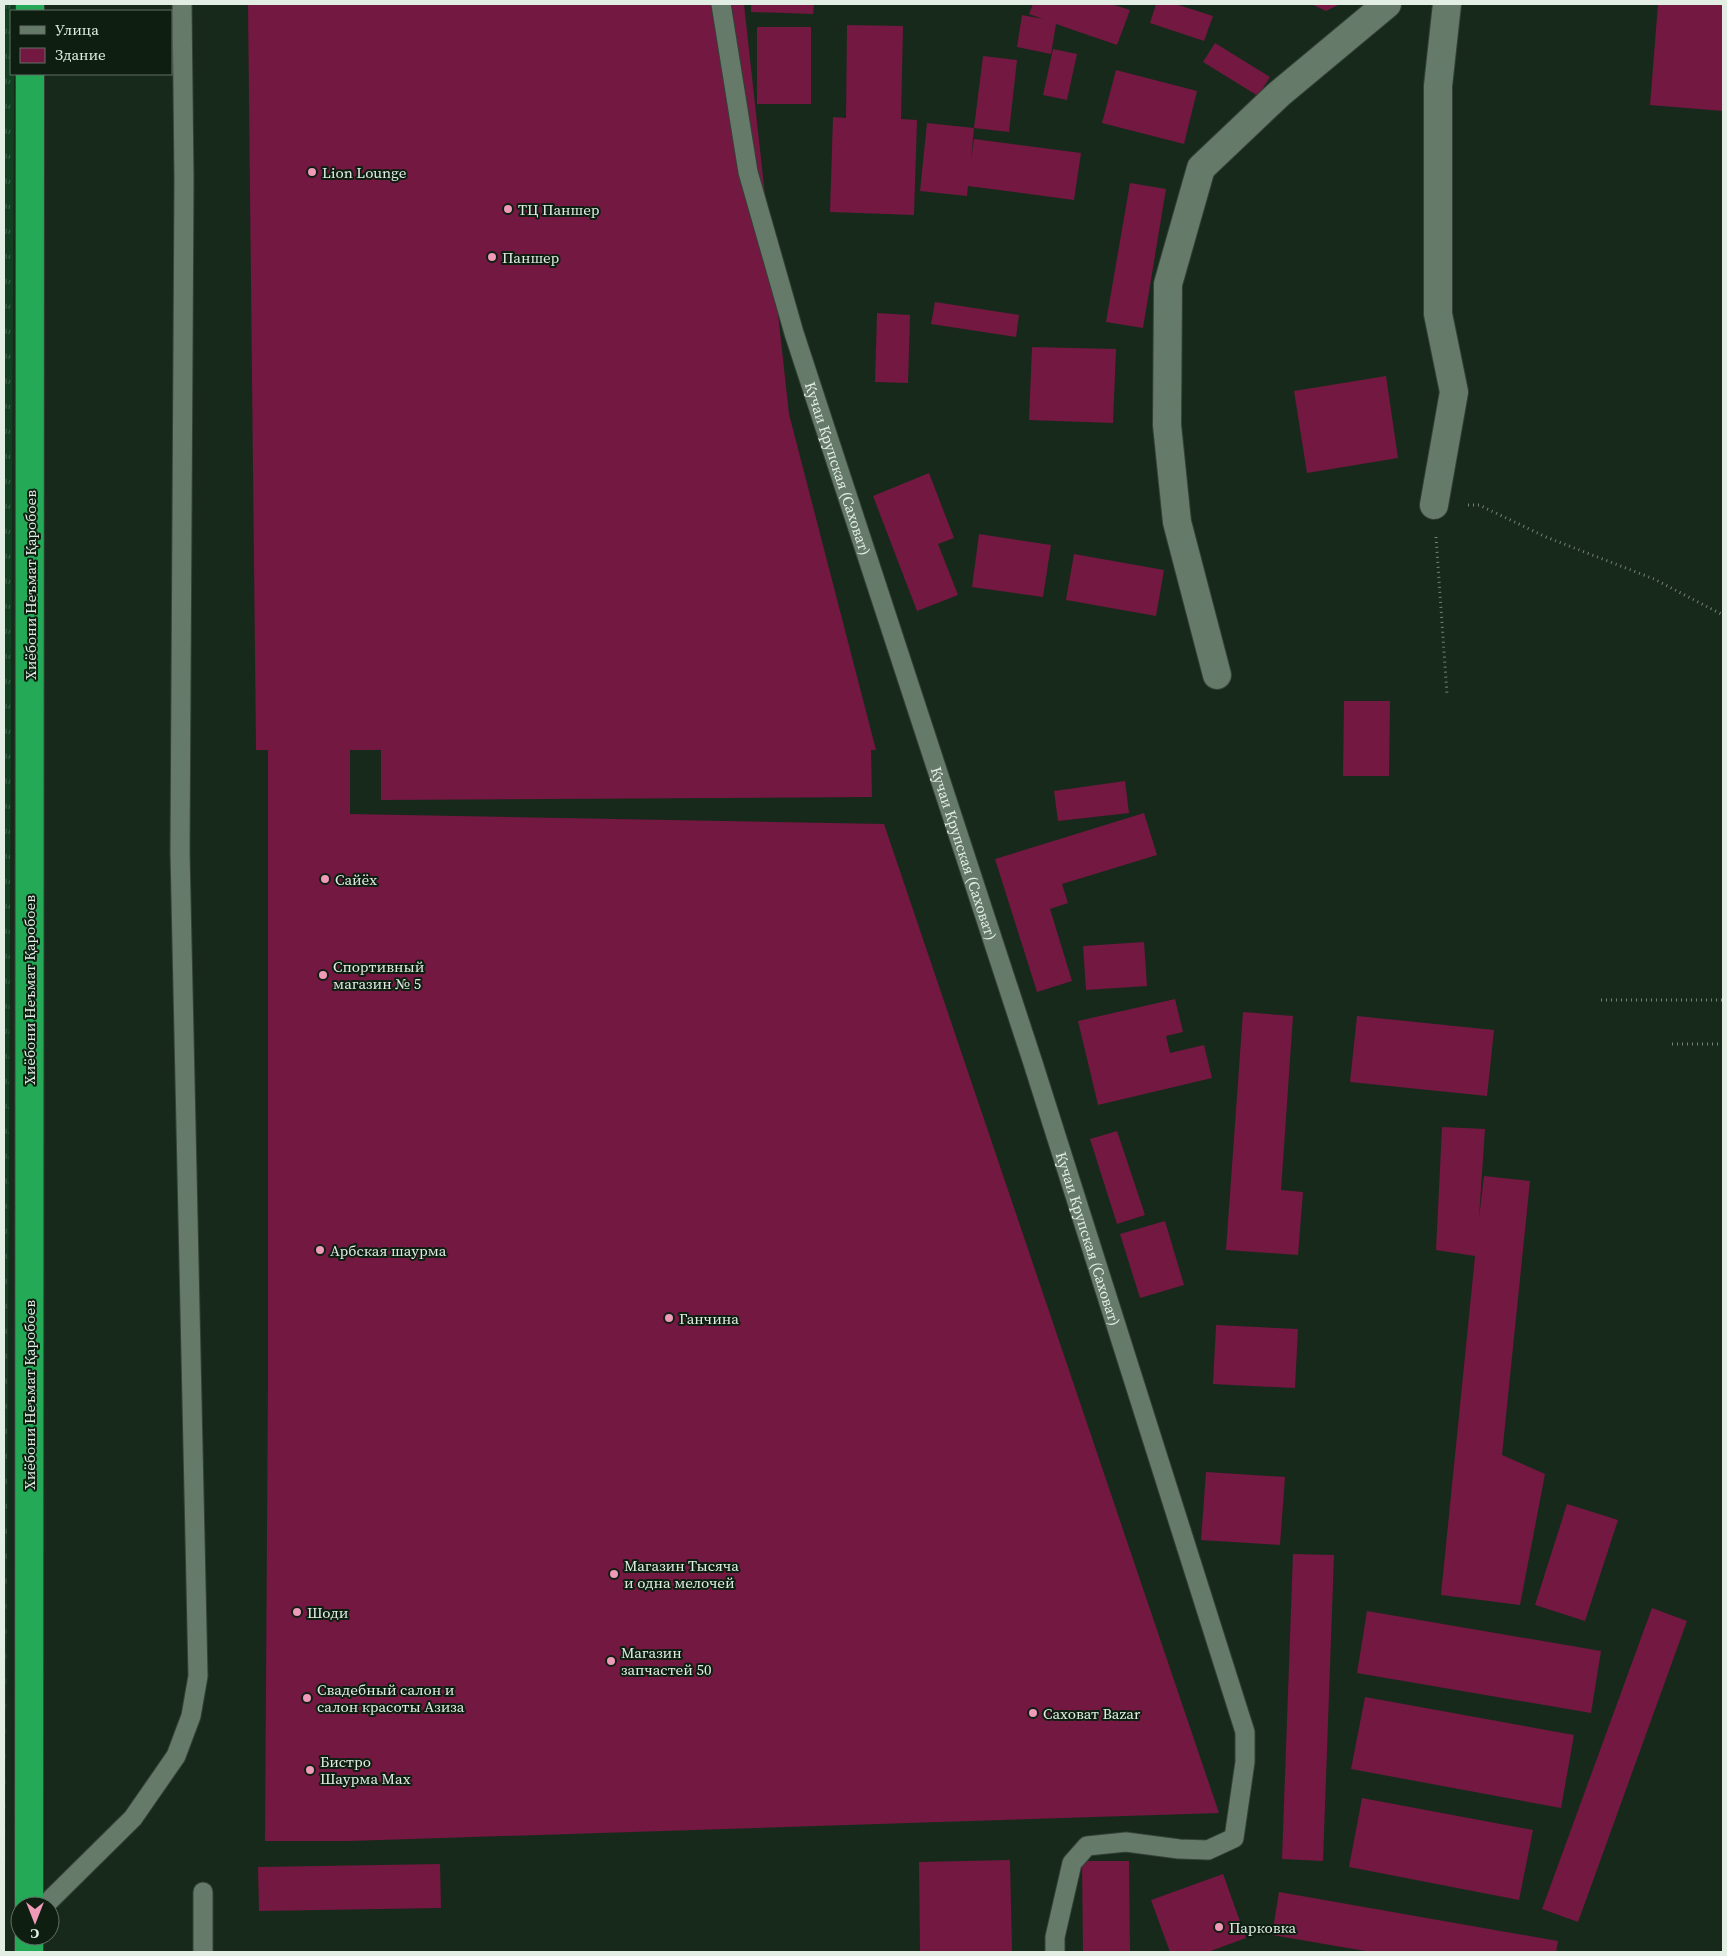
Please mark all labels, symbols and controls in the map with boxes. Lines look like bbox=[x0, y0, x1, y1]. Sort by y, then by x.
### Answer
legend bbox=[10, 10, 172, 75]
text: Улица bbox=[55, 19, 99, 40]
text: Здание bbox=[55, 44, 106, 65]
place label: Lion Lounge bbox=[322, 162, 407, 183]
marker: Lion Lounge bbox=[306, 166, 318, 178]
place label: ТЦ Паншер bbox=[518, 199, 600, 220]
marker: ТЦ Паншер bbox=[502, 203, 514, 215]
place label: Паншер bbox=[502, 247, 560, 268]
marker: Паншер bbox=[486, 251, 498, 263]
street label: Кучаи Крупская (Саховат) bbox=[800, 379, 876, 558]
street label: Хиёбони Неъмат Қаробоев bbox=[20, 490, 41, 680]
street label: Кучаи Крупская (Саховат) bbox=[926, 764, 1003, 943]
place label: Сайёх bbox=[335, 869, 377, 890]
marker: Сайёх bbox=[319, 873, 331, 885]
street label: Хиёбони Неъмат Қаробоев bbox=[19, 895, 40, 1085]
place label: Спортивный магазин № 5 bbox=[333, 956, 425, 994]
marker: Спортивный магазин № 5 bbox=[317, 969, 329, 981]
street label: Кучаи Крупская (Саховат) bbox=[1051, 1149, 1126, 1328]
place label: Арбская шаурма bbox=[330, 1240, 447, 1261]
marker: Арбская шаурма bbox=[314, 1244, 326, 1256]
street label: Хиёбони Неъмат Қаробоев bbox=[19, 1300, 40, 1490]
place label: Ганчина bbox=[679, 1308, 739, 1329]
marker: Ганчина bbox=[663, 1312, 675, 1324]
place label: Магазин Тысяча и одна мелочей bbox=[624, 1555, 739, 1593]
marker: Магазин Тысяча и одна мелочей bbox=[608, 1568, 620, 1580]
place label: Шоди bbox=[307, 1602, 349, 1623]
marker: Шоди bbox=[291, 1606, 303, 1618]
place label: Магазин запчастей 50 bbox=[621, 1642, 711, 1680]
marker: Магазин запчастей 50 bbox=[605, 1655, 617, 1667]
place label: Свадебный салон и салон красоты Азиза bbox=[317, 1679, 465, 1717]
marker: Свадебный салон и салон красоты Азиза bbox=[301, 1692, 313, 1704]
place label: Саховат Bazar bbox=[1043, 1703, 1141, 1724]
marker: Саховат Bazar bbox=[1027, 1707, 1039, 1719]
place label: Бистро Шаурма Мax bbox=[320, 1751, 411, 1789]
marker: Бистро Шаурма Мax bbox=[304, 1764, 316, 1776]
north arrow bbox=[10, 1896, 60, 1946]
place label: Парковка bbox=[1229, 1917, 1296, 1938]
marker: Парковка bbox=[1213, 1921, 1225, 1933]
text: С bbox=[30, 1924, 39, 1944]

